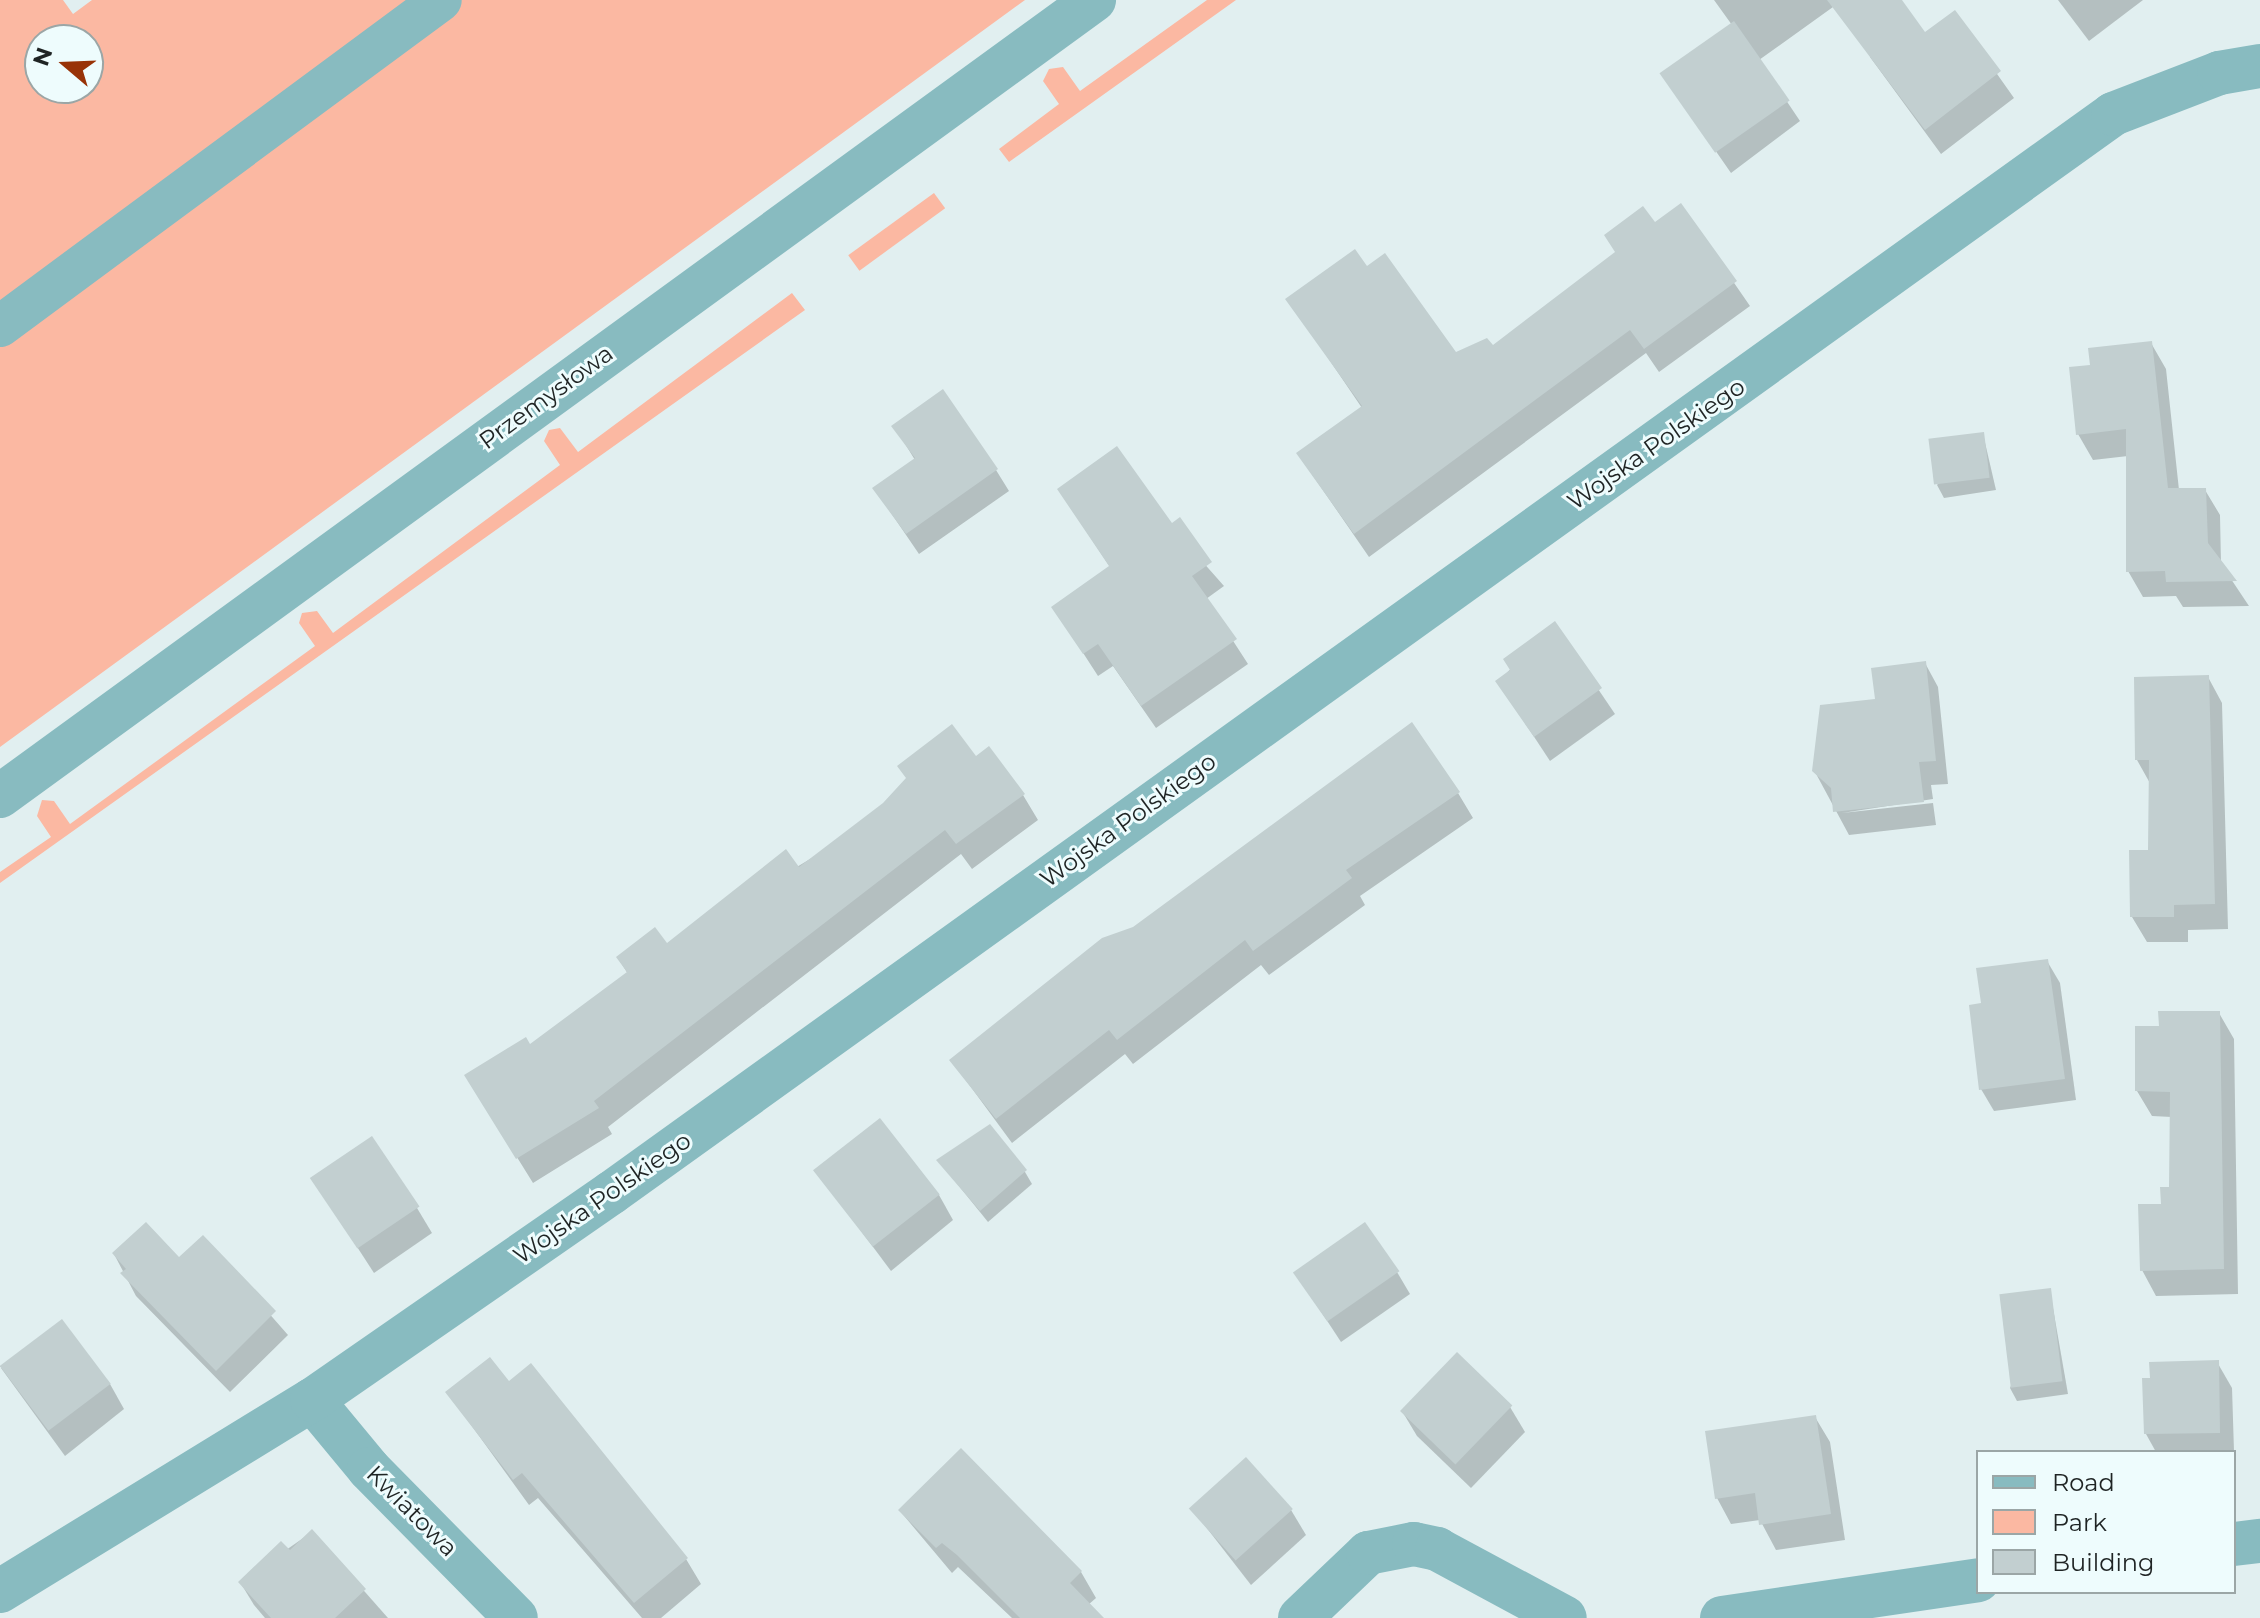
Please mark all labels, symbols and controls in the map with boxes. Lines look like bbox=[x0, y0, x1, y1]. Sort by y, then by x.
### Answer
north arrow bbox=[24, 24, 104, 104]
text: N bbox=[27, 44, 58, 69]
street label: Przemysłowa bbox=[473, 339, 619, 455]
street label: Wojska Polskiego bbox=[1562, 372, 1750, 516]
street label: Wojska Polskiego bbox=[1035, 747, 1221, 893]
street label: Wojska Polskiego bbox=[508, 1126, 696, 1270]
legend bbox=[1976, 1450, 2236, 1594]
street label: Kwiatowa bbox=[361, 1460, 463, 1562]
text: Road bbox=[2052, 1468, 2115, 1497]
text: Park bbox=[2052, 1508, 2107, 1537]
text: Building bbox=[2052, 1548, 2155, 1577]

